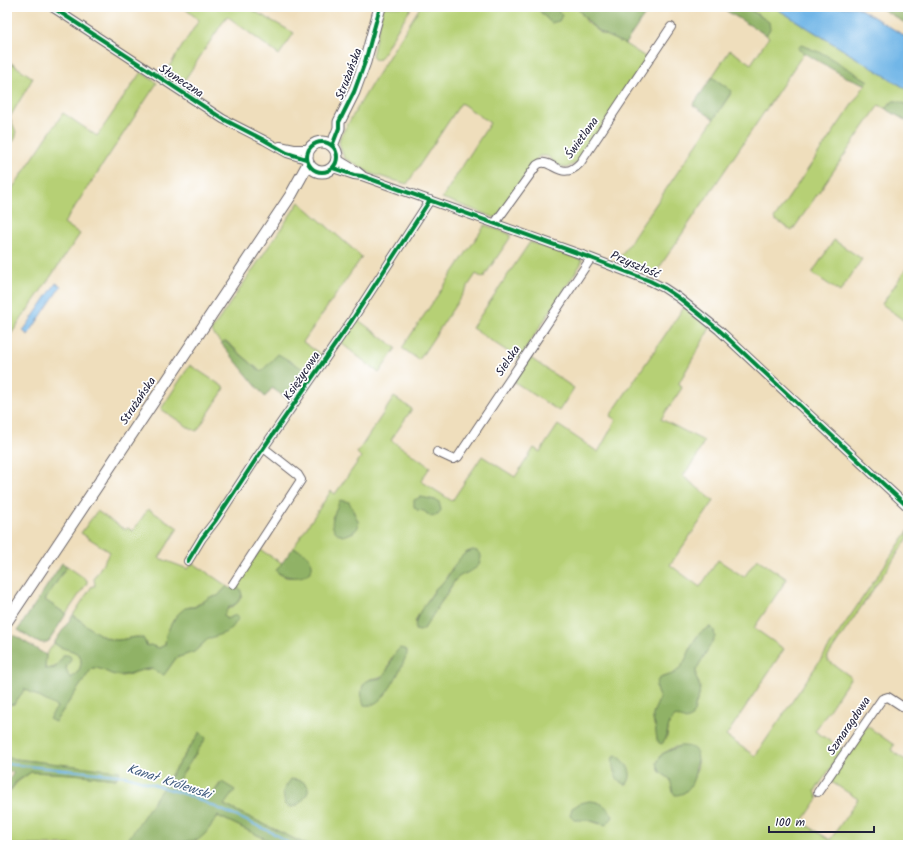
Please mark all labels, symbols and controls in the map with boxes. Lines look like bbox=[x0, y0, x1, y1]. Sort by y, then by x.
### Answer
street label: Strużańska bbox=[330, 45, 368, 103]
street label: Słoneczna bbox=[155, 59, 208, 103]
street label: Świetlana bbox=[560, 113, 604, 163]
street label: Przyszłość bbox=[607, 246, 663, 284]
street label: Sielska bbox=[491, 341, 526, 380]
street label: Księżycowa bbox=[279, 347, 326, 404]
street label: Strużańska bbox=[115, 373, 161, 429]
street label: Szmaragdowa bbox=[822, 693, 876, 759]
water label: Kanał Królewski bbox=[124, 759, 216, 806]
scale bar bbox=[769, 808, 874, 834]
text: 100 m bbox=[775, 813, 806, 832]

